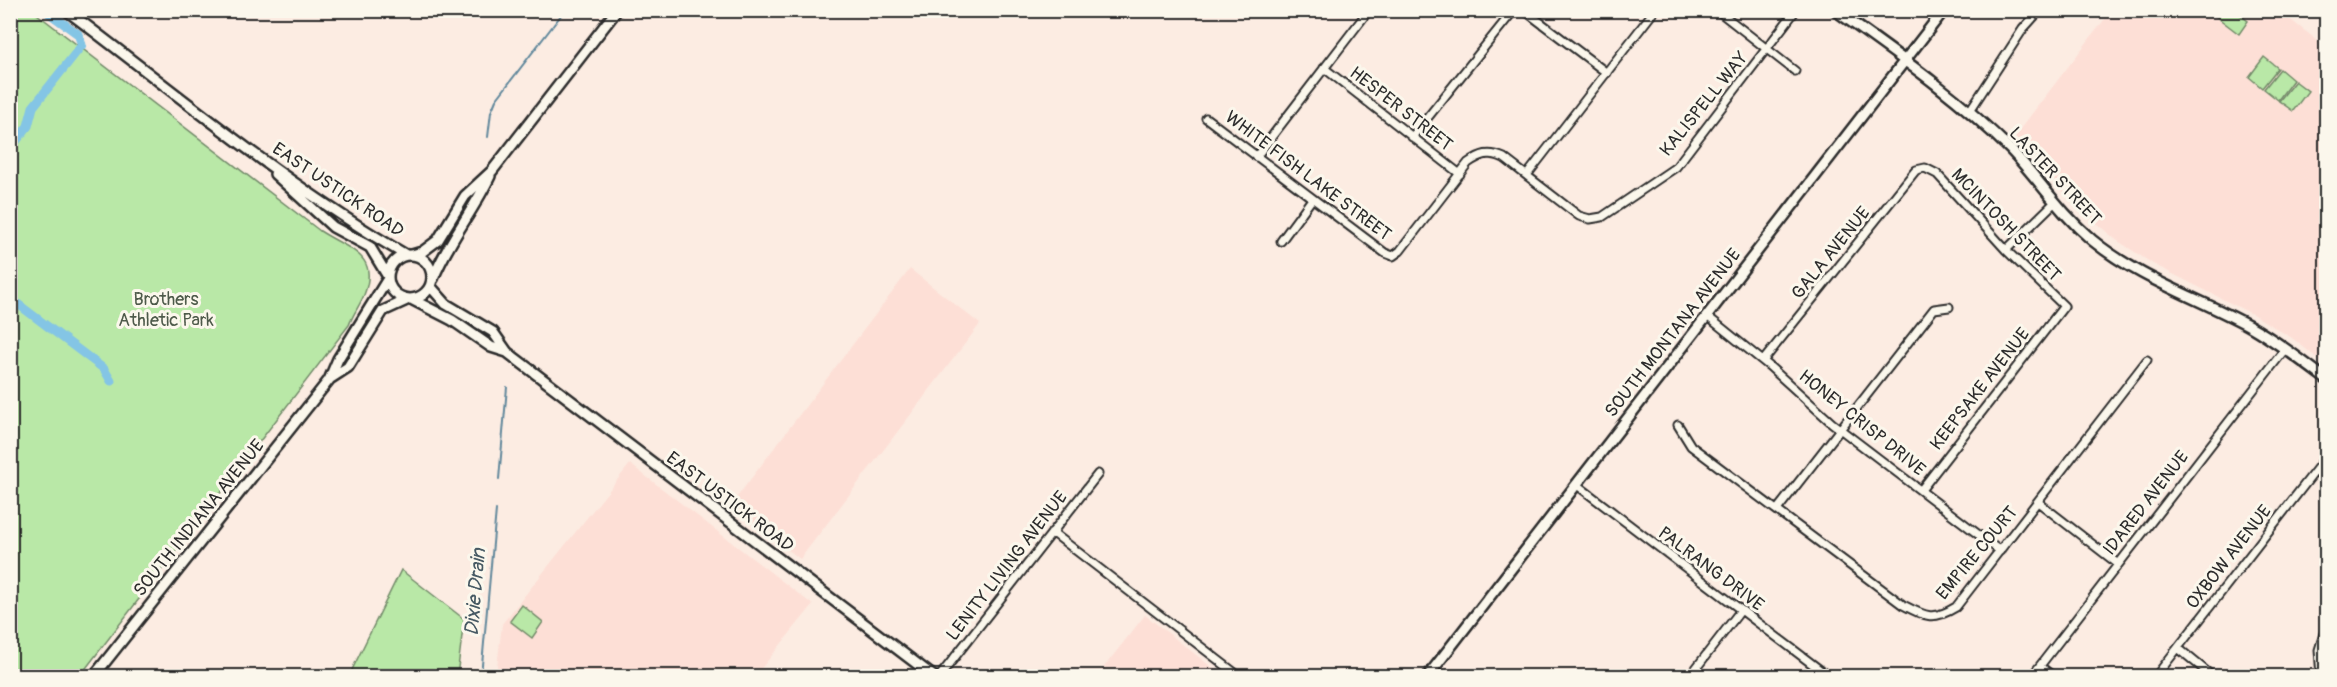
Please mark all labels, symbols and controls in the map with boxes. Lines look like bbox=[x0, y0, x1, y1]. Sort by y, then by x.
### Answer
street label: KALISPELL WAY bbox=[1655, 47, 1754, 161]
street label: HESPER STREET bbox=[1345, 62, 1457, 156]
street label: WHITE FISH LAKE STREET bbox=[1220, 106, 1396, 246]
street label: LASTER STREET bbox=[2004, 122, 2106, 230]
street label: EAST USTICK ROAD bbox=[268, 138, 408, 242]
street label: MCINTOSH STREET bbox=[1946, 164, 2066, 286]
street label: GALA AVENUE bbox=[1787, 202, 1875, 304]
street label: SOUTH MONTANA AVENUE bbox=[1600, 244, 1746, 422]
park label: Brothers Athletic Park bbox=[118, 288, 214, 332]
street label: KEEPSAKE AVENUE bbox=[1925, 323, 2035, 455]
street label: HONEY CRISP DRIVE bbox=[1794, 365, 1930, 481]
street label: SOUTH INDIANA AVENUE bbox=[129, 435, 269, 601]
street label: IDARED AVENUE bbox=[2098, 446, 2194, 560]
street label: EAST USTICK ROAD bbox=[662, 447, 798, 557]
street label: LENITY LIVING AVENUE bbox=[941, 486, 1073, 646]
street label: OXBOW AVENUE bbox=[2181, 500, 2277, 614]
street label: EMPIRE COURT bbox=[1931, 501, 2023, 605]
street label: PALRANG DRIVE bbox=[1653, 522, 1769, 616]
water label: Dixie Drain bbox=[459, 546, 491, 637]

